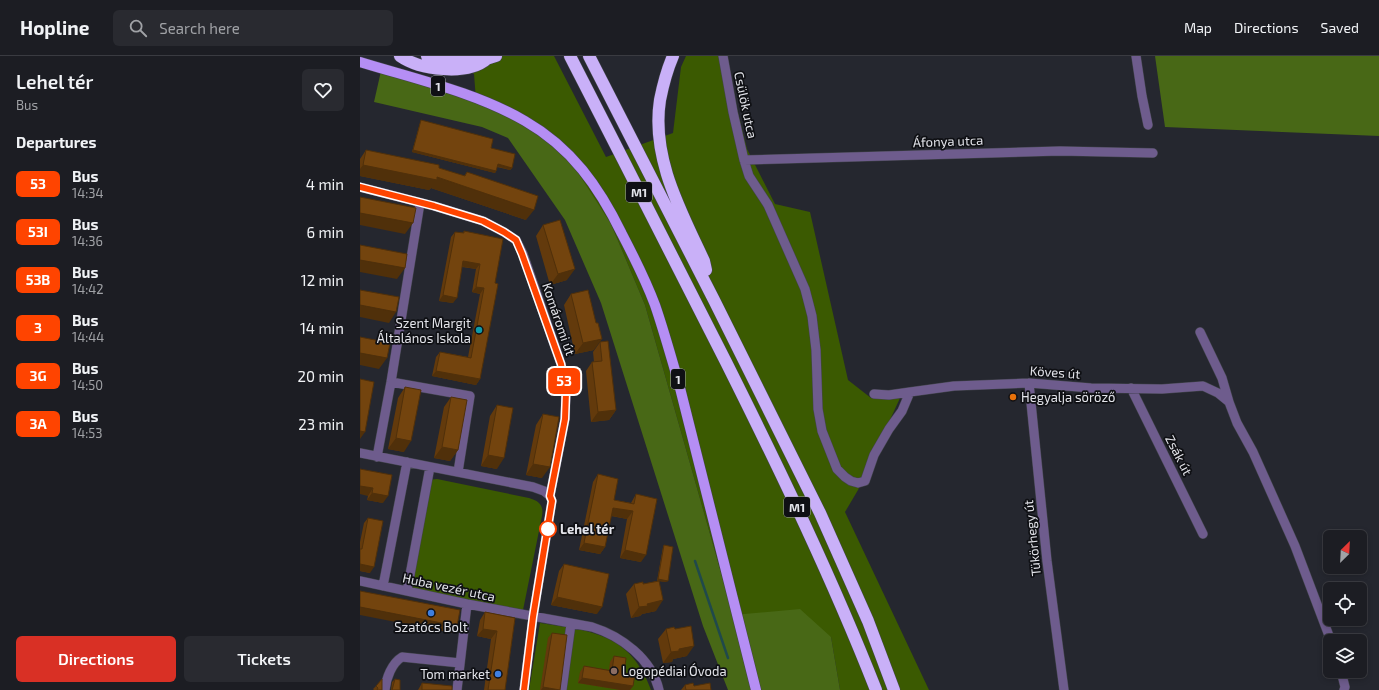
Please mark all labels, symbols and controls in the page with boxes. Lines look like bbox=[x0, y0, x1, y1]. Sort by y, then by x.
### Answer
search box bbox=[113, 10, 393, 46]
text: Hopline bbox=[20, 16, 89, 39]
icon: search bbox=[127, 17, 149, 39]
text: Search here bbox=[159, 19, 240, 37]
text: Map bbox=[1184, 19, 1212, 36]
text: Directions bbox=[1234, 19, 1299, 36]
text: Saved bbox=[1321, 19, 1359, 36]
button: heart bbox=[302, 69, 344, 111]
text: Lehel tér bbox=[16, 70, 94, 93]
street label: Csülök utca bbox=[731, 70, 761, 140]
road number: 1 bbox=[431, 76, 445, 96]
text: Bus bbox=[16, 97, 38, 113]
street label: Áfonya utca bbox=[912, 131, 983, 150]
text: Departures bbox=[16, 133, 96, 151]
text: Bus bbox=[72, 167, 98, 185]
text: 53 bbox=[30, 175, 46, 192]
text: 4 min bbox=[306, 175, 344, 193]
road number: M1 bbox=[626, 182, 652, 202]
text: 14:34 bbox=[72, 185, 103, 201]
text: Bus bbox=[72, 215, 98, 233]
text: 53I bbox=[28, 223, 48, 240]
text: 6 min bbox=[306, 223, 344, 241]
text: 14:36 bbox=[72, 233, 103, 249]
text: Bus bbox=[72, 263, 98, 281]
text: 53B bbox=[26, 271, 50, 288]
text: 12 min bbox=[301, 271, 344, 289]
text: 14:42 bbox=[72, 281, 104, 297]
street label: Komáromi út bbox=[539, 281, 579, 357]
text: Bus bbox=[72, 311, 98, 329]
place label: Szent Margit Általános Iskola bbox=[377, 315, 471, 346]
text: 3 bbox=[34, 319, 42, 336]
text: 14 min bbox=[300, 319, 344, 337]
marker: Szent Margit Általános Iskola bbox=[474, 325, 484, 335]
text: 14:44 bbox=[72, 329, 104, 345]
text: Bus bbox=[72, 359, 98, 377]
street label: Köves út bbox=[1029, 362, 1081, 382]
text: 3G bbox=[29, 367, 47, 384]
text: 20 min bbox=[298, 367, 344, 385]
line badge: 53 bbox=[546, 368, 582, 394]
road number: 1 bbox=[671, 369, 685, 389]
text: 53 bbox=[556, 372, 572, 389]
text: 14:50 bbox=[72, 377, 103, 393]
place label: Hegyalja söröző bbox=[1021, 389, 1115, 405]
marker: Hegyalja söröző bbox=[1008, 392, 1018, 402]
text: Bus bbox=[72, 407, 98, 425]
text: 3A bbox=[29, 415, 47, 432]
text: 23 min bbox=[298, 415, 344, 433]
text: 14:53 bbox=[72, 425, 102, 441]
street label: Zsák út bbox=[1162, 432, 1196, 478]
road number: M1 bbox=[784, 497, 810, 517]
street label: Tükörhegy út bbox=[1020, 499, 1044, 577]
marker: Lehel tér bbox=[539, 520, 557, 538]
place label: Lehel tér bbox=[560, 521, 615, 537]
north arrow bbox=[1323, 530, 1367, 574]
map controls bbox=[1323, 530, 1367, 678]
street label: Huba vezér utca bbox=[401, 569, 497, 605]
button: locate bbox=[1323, 582, 1367, 626]
marker: Szatócs Bolt bbox=[426, 608, 436, 618]
place label: Szatócs Bolt bbox=[394, 619, 468, 635]
button: layers bbox=[1323, 634, 1367, 678]
button: Directions bbox=[16, 636, 176, 682]
button: Tickets bbox=[184, 636, 344, 682]
place label: Logopédiai Óvoda bbox=[622, 662, 727, 679]
place label: Tom market bbox=[420, 666, 490, 682]
marker: Logopédiai Óvoda bbox=[609, 666, 619, 676]
marker: Tom market bbox=[493, 669, 503, 679]

